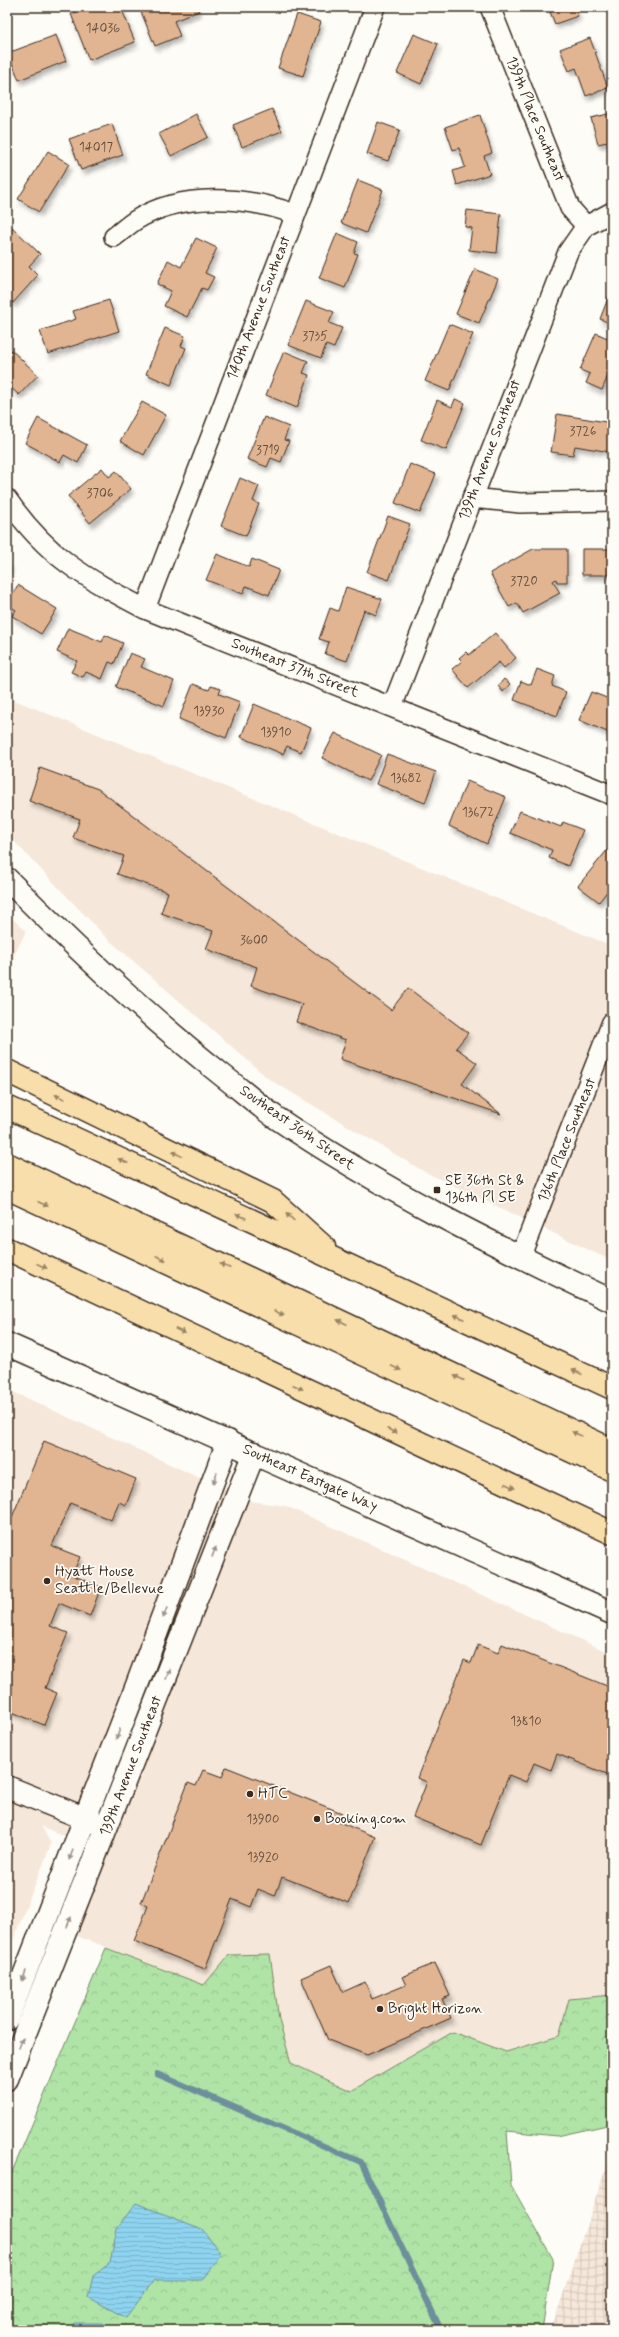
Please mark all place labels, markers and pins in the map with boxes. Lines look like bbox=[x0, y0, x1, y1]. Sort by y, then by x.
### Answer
place label: SE 36th St & 136th Pl SE bbox=[445, 1171, 524, 1208]
marker: SE 36th St & 136th Pl SE bbox=[432, 1185, 442, 1195]
place label: Hyatt House Seattle/Bellevue bbox=[55, 1562, 164, 1599]
marker: Hyatt House Seattle/Bellevue bbox=[42, 1576, 52, 1586]
place label: HTC bbox=[258, 1784, 288, 1804]
marker: HTC bbox=[245, 1789, 255, 1799]
place label: Booking.com bbox=[325, 1809, 406, 1829]
marker: Booking.com bbox=[312, 1814, 322, 1824]
place label: Bright Horizon bbox=[388, 1999, 483, 2020]
marker: Bright Horizon bbox=[375, 2004, 385, 2014]

